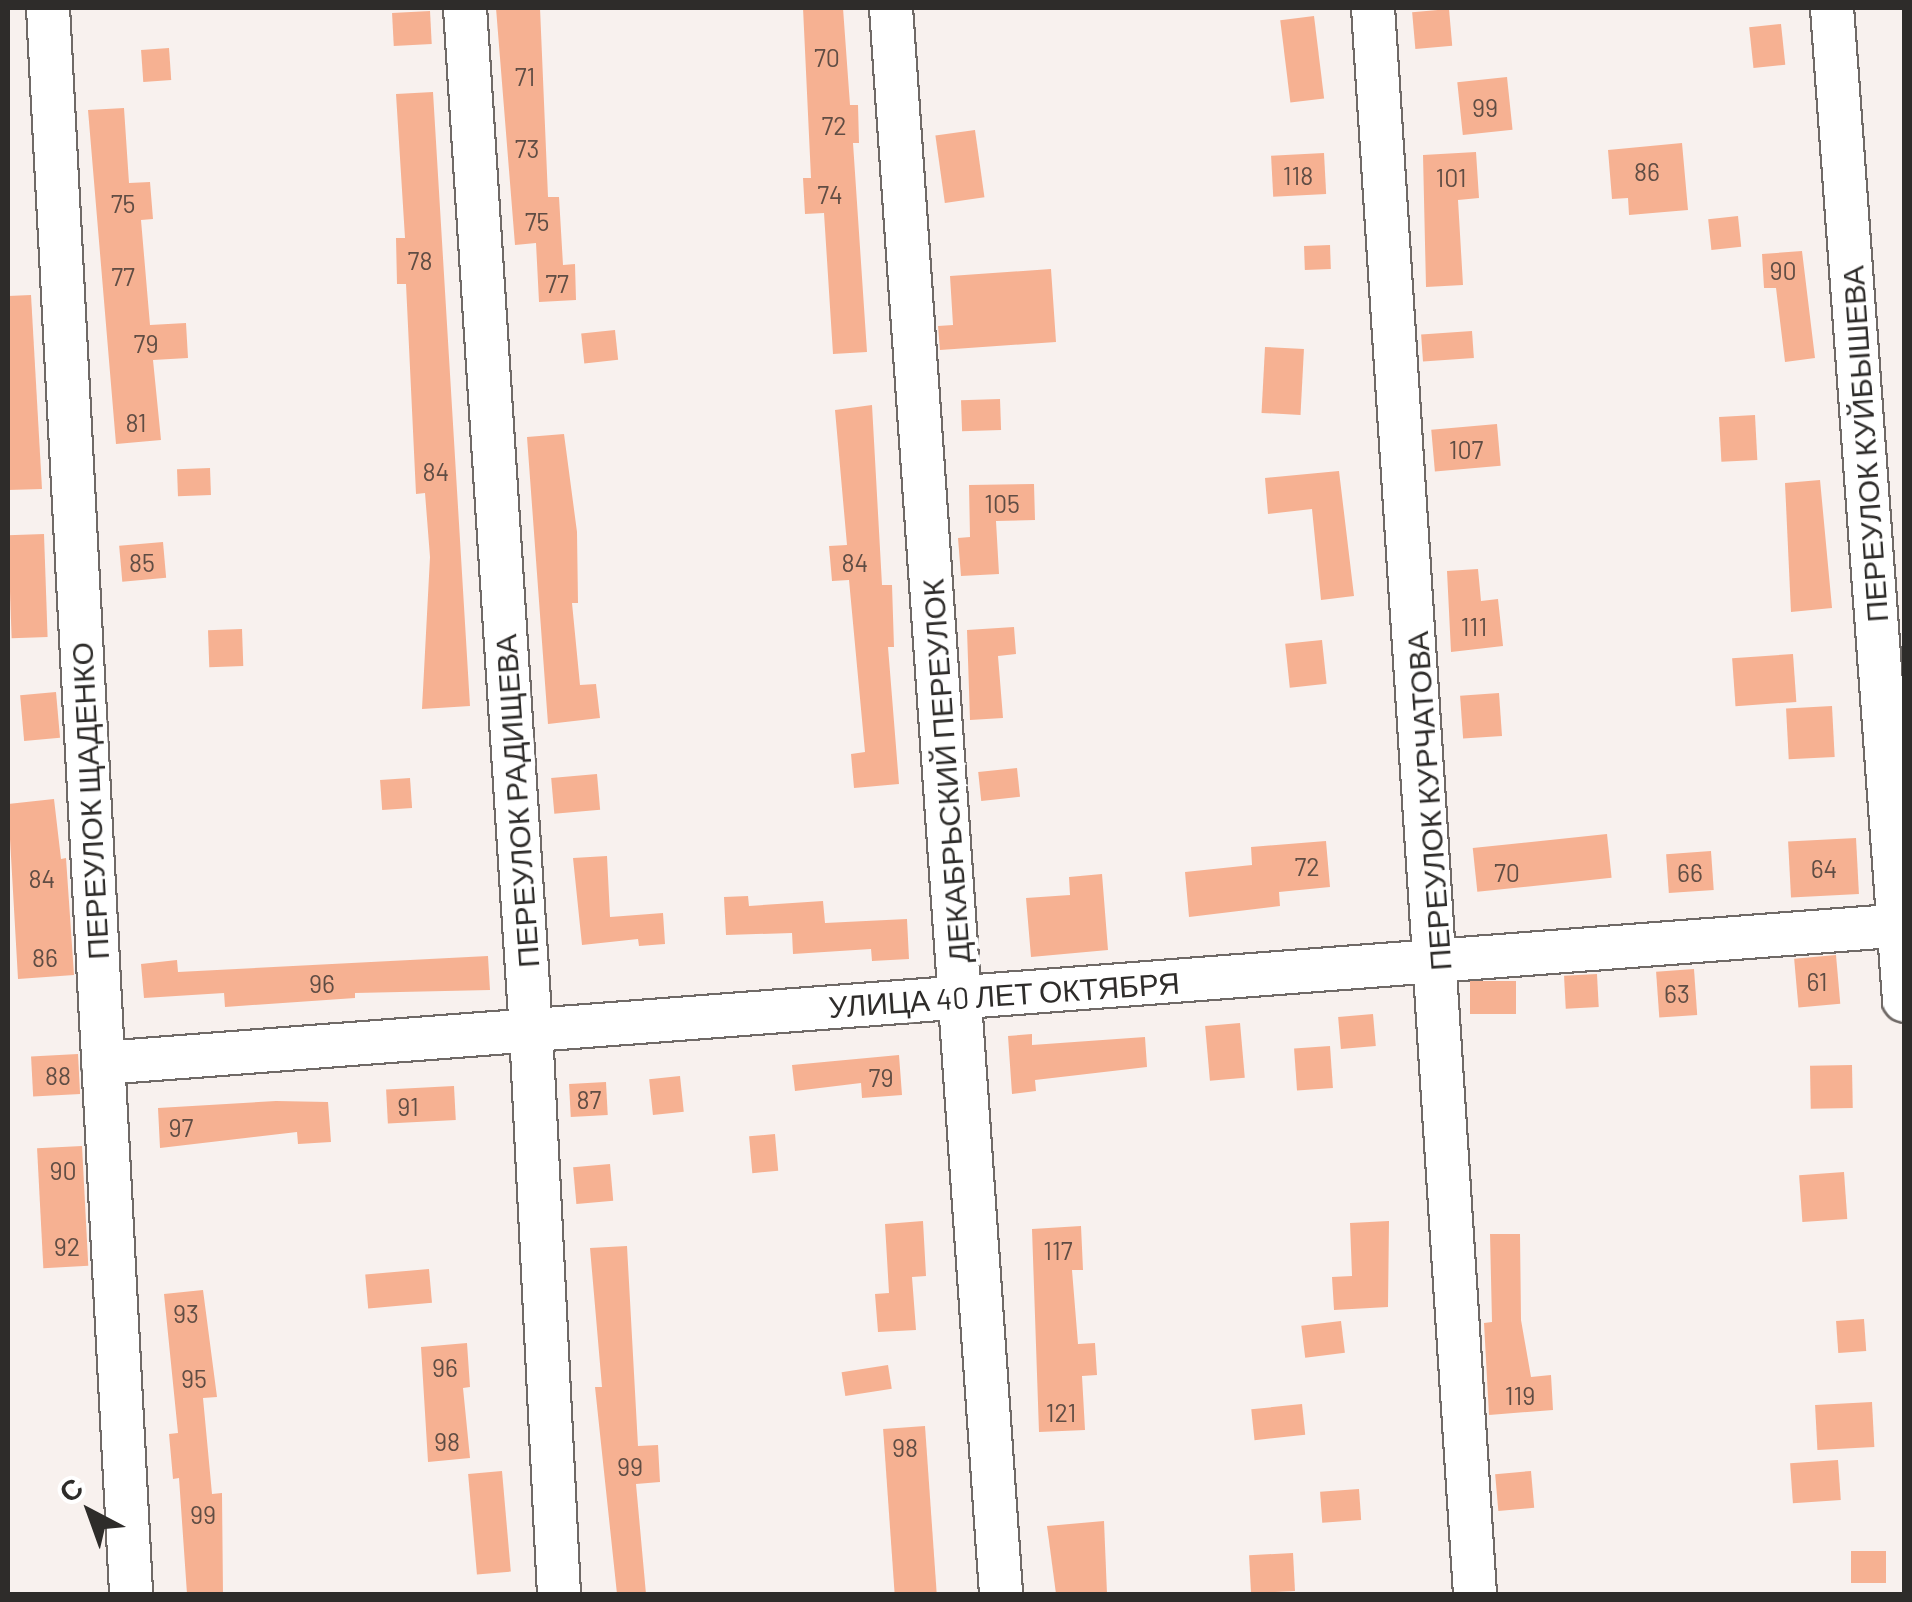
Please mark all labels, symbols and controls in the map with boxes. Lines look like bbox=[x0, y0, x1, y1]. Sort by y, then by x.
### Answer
house number: 70 bbox=[814, 42, 840, 72]
house number: 71 bbox=[515, 61, 535, 91]
house number: 99 bbox=[1472, 92, 1498, 122]
house number: 72 bbox=[821, 110, 847, 140]
house number: 73 bbox=[515, 133, 539, 163]
house number: 86 bbox=[1634, 156, 1660, 186]
house number: 118 bbox=[1283, 160, 1313, 190]
house number: 101 bbox=[1436, 162, 1466, 192]
house number: 74 bbox=[817, 179, 843, 209]
house number: 75 bbox=[111, 188, 135, 218]
house number: 75 bbox=[525, 206, 549, 236]
house number: 78 bbox=[408, 245, 432, 275]
house number: 90 bbox=[1769, 255, 1797, 285]
house number: 77 bbox=[111, 261, 135, 291]
street label: ПЕРЕУЛОК КУЙБЫШЕВА bbox=[1834, 265, 1894, 623]
house number: 77 bbox=[545, 268, 569, 298]
house number: 79 bbox=[134, 328, 158, 358]
house number: 81 bbox=[125, 407, 147, 437]
house number: 107 bbox=[1449, 434, 1483, 464]
house number: 84 bbox=[423, 456, 449, 486]
house number: 105 bbox=[984, 488, 1020, 518]
house number: 85 bbox=[129, 547, 155, 577]
house number: 84 bbox=[842, 547, 868, 577]
street label: ДЕКАБРЬСКИЙ ПЕРЕУЛОК bbox=[914, 578, 976, 964]
house number: 111 bbox=[1461, 611, 1487, 641]
street label: ПЕРЕУЛОК КУРЧАТОВА bbox=[1398, 630, 1458, 972]
street label: ПЕРЕУЛОК РАДИЩЕВА bbox=[486, 633, 546, 969]
street label: ПЕРЕУЛОК ЩАДЕНКО bbox=[63, 641, 115, 961]
house number: 72 bbox=[1294, 851, 1320, 881]
house number: 64 bbox=[1811, 853, 1837, 883]
house number: 70 bbox=[1494, 857, 1520, 887]
house number: 66 bbox=[1677, 857, 1703, 887]
house number: 84 bbox=[29, 863, 55, 893]
house number: 86 bbox=[32, 942, 58, 972]
street label: УЛИЦА 40 ЛЕТ ОКТЯБРЯ bbox=[827, 964, 1181, 1024]
house number: 61 bbox=[1806, 966, 1828, 996]
house number: 96 bbox=[309, 968, 335, 998]
house number: 63 bbox=[1664, 978, 1690, 1008]
house number: 88 bbox=[45, 1060, 71, 1090]
house number: 79 bbox=[869, 1062, 893, 1092]
house number: 87 bbox=[577, 1084, 601, 1114]
house number: 91 bbox=[397, 1091, 419, 1121]
house number: 97 bbox=[169, 1112, 193, 1142]
house number: 90 bbox=[49, 1155, 77, 1185]
house number: 92 bbox=[54, 1231, 80, 1261]
house number: 117 bbox=[1043, 1235, 1073, 1265]
house number: 93 bbox=[173, 1298, 199, 1328]
house number: 96 bbox=[432, 1352, 458, 1382]
house number: 95 bbox=[181, 1363, 207, 1393]
house number: 119 bbox=[1505, 1380, 1535, 1410]
house number: 121 bbox=[1046, 1397, 1076, 1427]
house number: 98 bbox=[434, 1426, 460, 1456]
house number: 98 bbox=[892, 1432, 918, 1462]
house number: 99 bbox=[617, 1451, 643, 1481]
north arrow bbox=[40, 1462, 140, 1562]
text: С bbox=[52, 1470, 89, 1509]
house number: 99 bbox=[190, 1499, 216, 1529]

